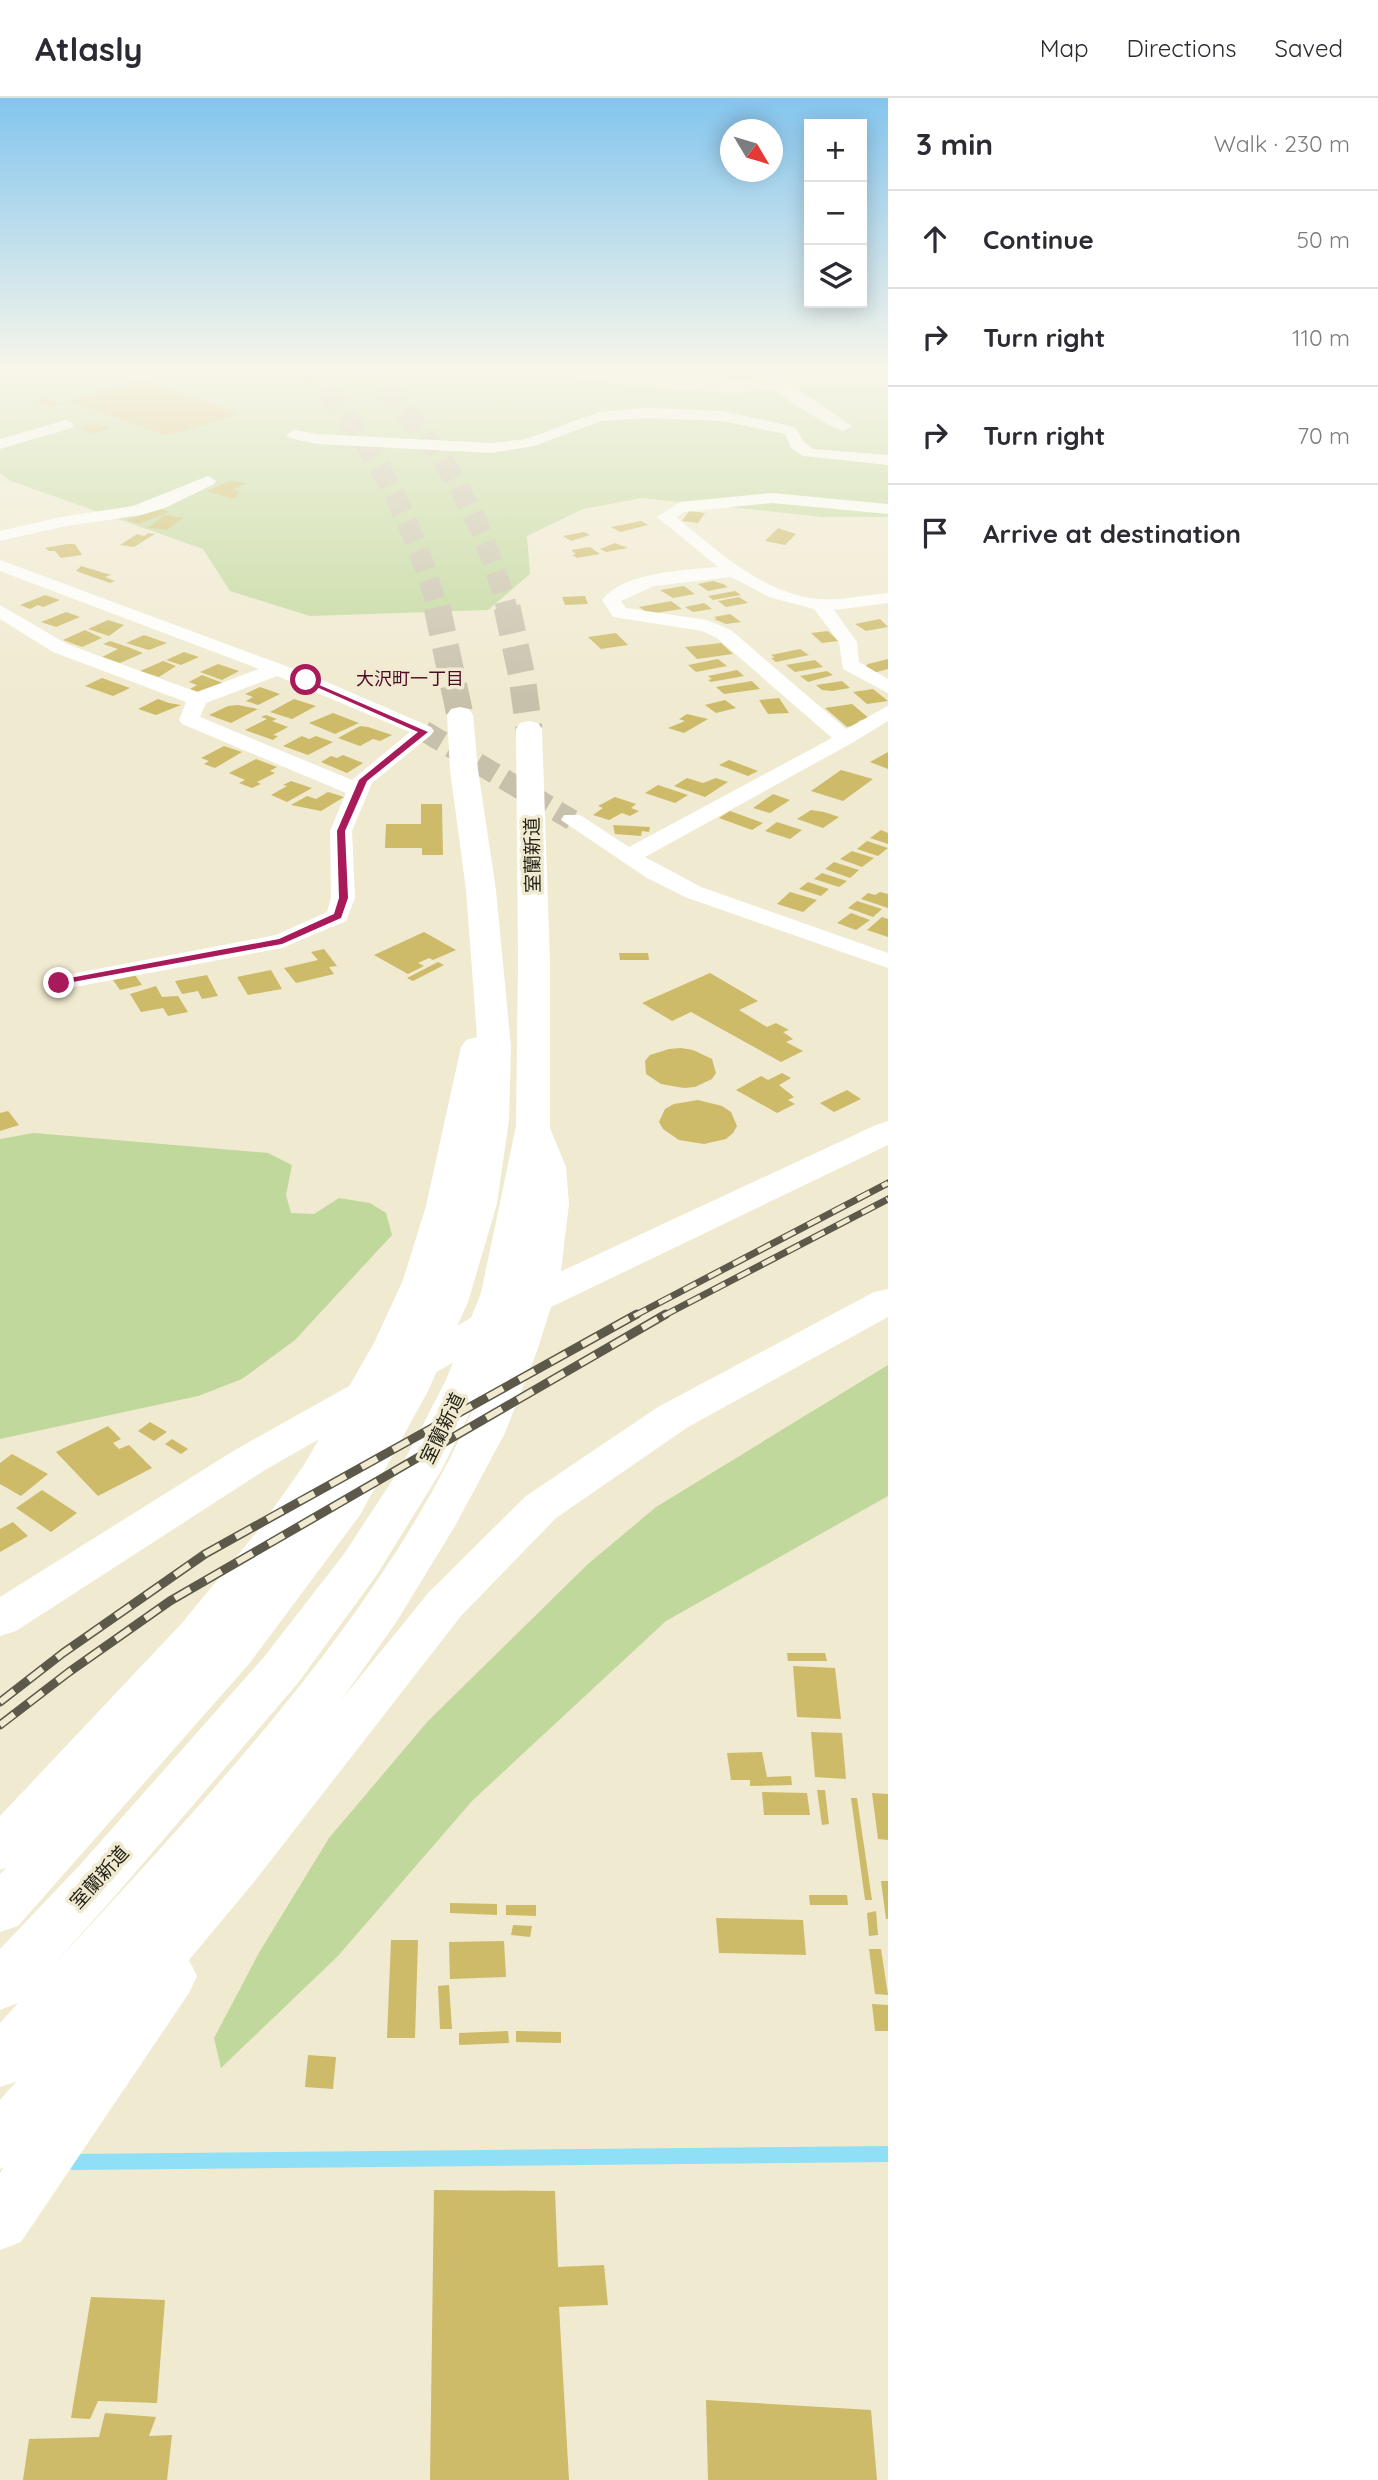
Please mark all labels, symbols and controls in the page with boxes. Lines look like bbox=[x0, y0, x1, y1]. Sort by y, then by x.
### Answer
text: Atlasly bbox=[35, 28, 143, 69]
text: Map bbox=[1040, 33, 1089, 63]
text: Directions bbox=[1127, 33, 1237, 63]
text: Saved bbox=[1275, 33, 1343, 63]
north arrow bbox=[720, 119, 783, 182]
map controls bbox=[804, 119, 867, 308]
button: + bbox=[804, 119, 867, 182]
text: 3 min bbox=[916, 125, 993, 163]
text: Walk · 230 m bbox=[1214, 129, 1350, 158]
button: − bbox=[804, 182, 867, 245]
icon: ahead bbox=[916, 220, 954, 258]
text: Continue bbox=[983, 223, 1094, 256]
text: 50 m bbox=[1297, 225, 1350, 254]
button: layers bbox=[804, 245, 867, 308]
icon: right bbox=[916, 318, 954, 356]
text: Turn right bbox=[983, 321, 1105, 354]
text: 110 m bbox=[1292, 323, 1350, 352]
icon: right bbox=[916, 416, 954, 454]
text: Turn right bbox=[983, 419, 1105, 452]
text: 70 m bbox=[1297, 421, 1350, 450]
icon: arrive bbox=[916, 514, 954, 552]
text: Arrive at destination bbox=[983, 517, 1241, 550]
route start bbox=[290, 664, 321, 695]
district label: 大沢町一丁目 bbox=[356, 667, 464, 690]
street label: 室蘭新道 bbox=[519, 817, 545, 893]
route end bbox=[43, 967, 74, 998]
street label: 室蘭新道 bbox=[415, 1389, 469, 1467]
street label: 室蘭新道 bbox=[65, 1841, 133, 1913]

